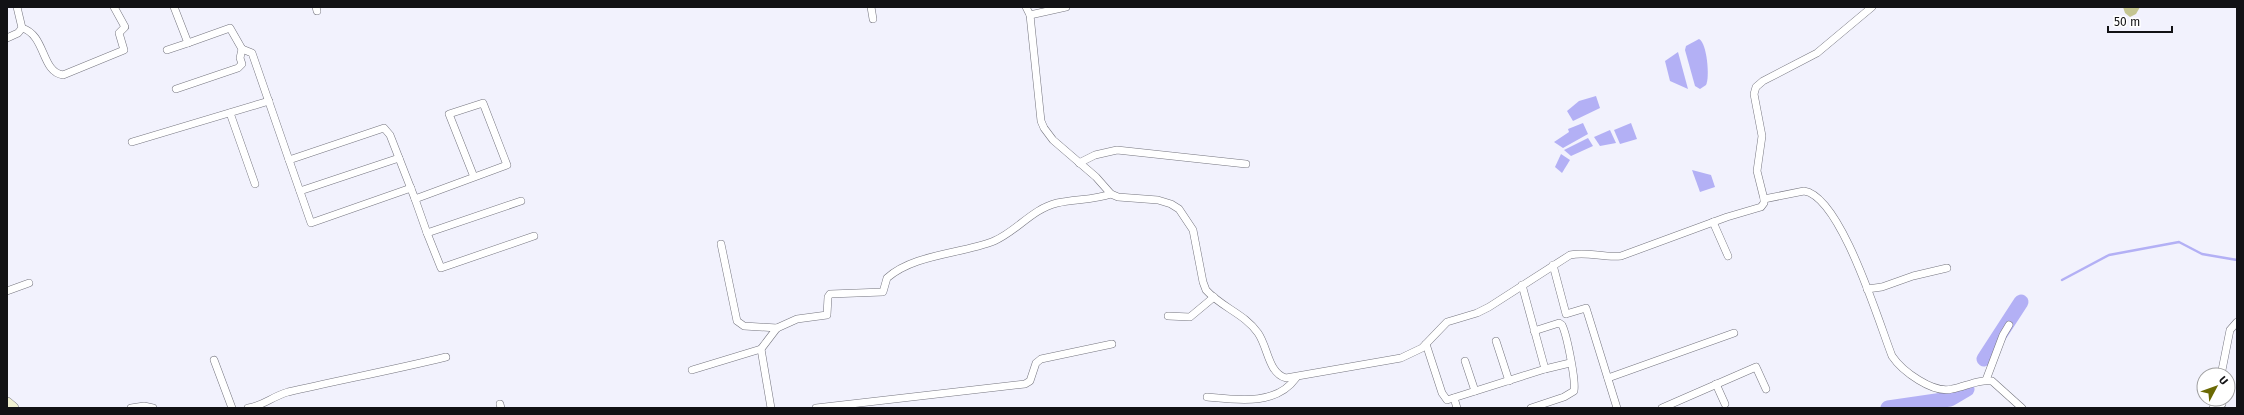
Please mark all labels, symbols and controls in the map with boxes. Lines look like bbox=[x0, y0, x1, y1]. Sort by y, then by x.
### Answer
scale bar bbox=[2108, 8, 2172, 34]
text: 50 m bbox=[2114, 15, 2140, 29]
north arrow bbox=[2196, 367, 2236, 407]
text: U bbox=[2216, 374, 2230, 388]

